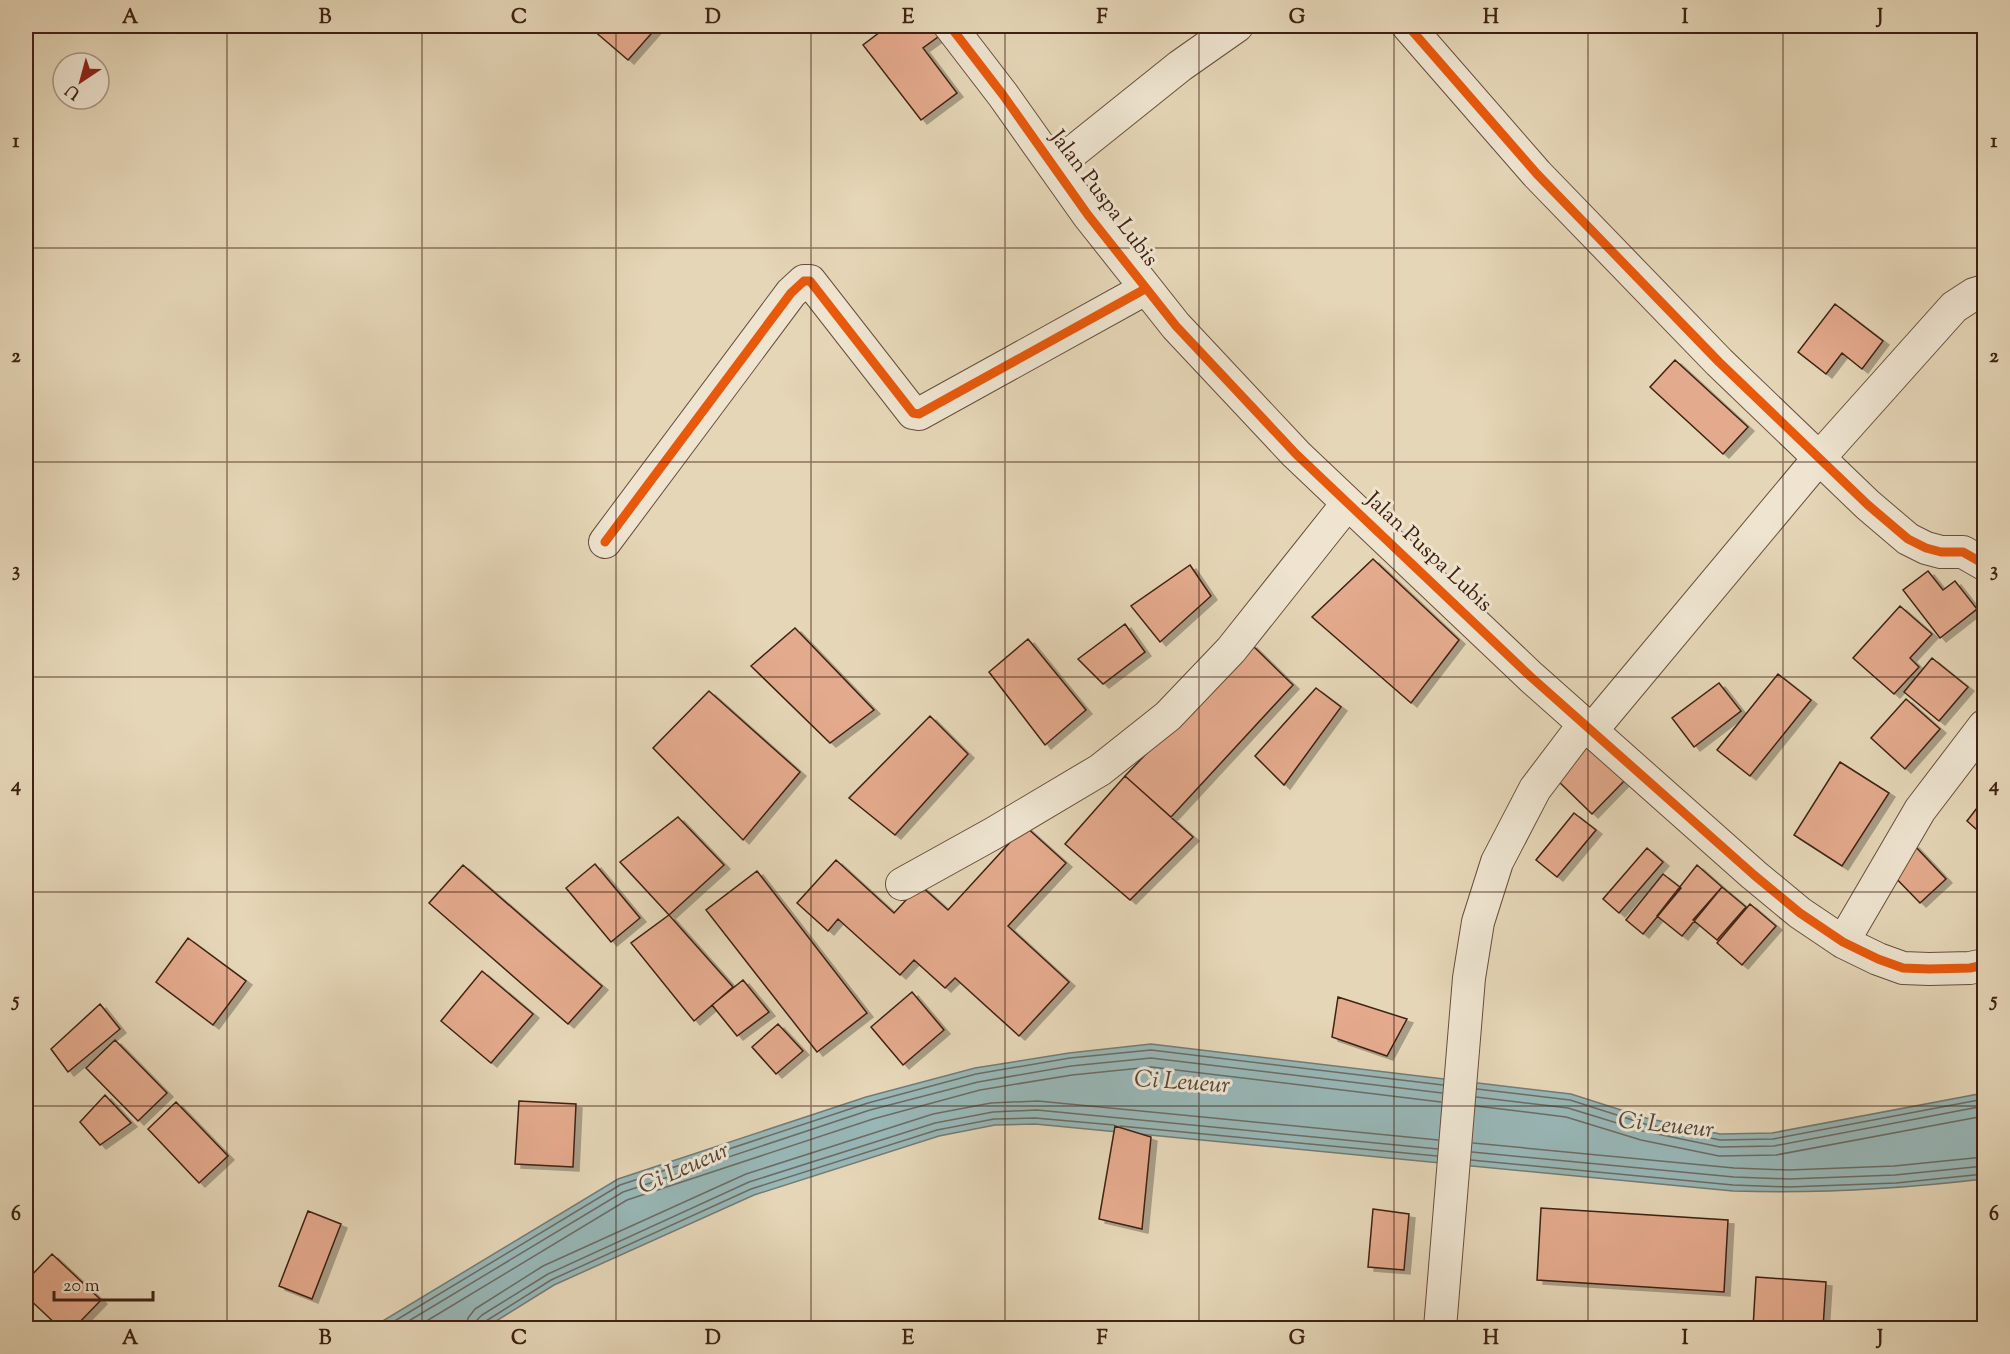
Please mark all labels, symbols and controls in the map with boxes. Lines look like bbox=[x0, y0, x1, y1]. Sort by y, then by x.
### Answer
text: A bbox=[122, 4, 139, 33]
text: B bbox=[319, 4, 332, 33]
text: C bbox=[511, 4, 527, 33]
text: D bbox=[705, 4, 721, 33]
text: E bbox=[902, 4, 915, 33]
text: F bbox=[1096, 4, 1108, 33]
text: G bbox=[1289, 4, 1306, 33]
text: H bbox=[1483, 4, 1499, 33]
text: I bbox=[1682, 4, 1689, 33]
text: J bbox=[1875, 4, 1883, 33]
north arrow bbox=[51, 51, 111, 111]
text: U bbox=[61, 77, 86, 104]
street label: Jalan Puspa Lubis bbox=[1040, 123, 1165, 274]
text: 1 bbox=[13, 128, 20, 157]
text: 1 bbox=[1991, 128, 1998, 157]
text: 2 bbox=[11, 343, 21, 372]
text: 2 bbox=[1989, 343, 1999, 372]
street label: Jalan Puspa Lubis bbox=[1357, 485, 1499, 620]
text: 3 bbox=[12, 557, 20, 586]
text: 3 bbox=[1990, 557, 1998, 586]
text: 4 bbox=[10, 772, 21, 801]
text: 4 bbox=[1988, 772, 1999, 801]
text: 5 bbox=[11, 987, 20, 1016]
text: 5 bbox=[1989, 987, 1998, 1016]
water label: Ci Leueur bbox=[1133, 1063, 1232, 1103]
water label: Ci Leueur bbox=[1616, 1104, 1716, 1148]
water label: Ci Leueur bbox=[633, 1134, 735, 1204]
text: 6 bbox=[11, 1201, 21, 1230]
text: 6 bbox=[1989, 1201, 1999, 1230]
scale bar bbox=[54, 1264, 153, 1302]
text: 20 m bbox=[63, 1274, 100, 1300]
text: A bbox=[122, 1325, 139, 1354]
text: B bbox=[319, 1325, 332, 1354]
text: C bbox=[511, 1325, 527, 1354]
text: D bbox=[705, 1325, 721, 1354]
text: E bbox=[902, 1325, 915, 1354]
text: F bbox=[1096, 1325, 1108, 1354]
text: G bbox=[1289, 1325, 1306, 1354]
text: H bbox=[1483, 1325, 1499, 1354]
text: I bbox=[1682, 1325, 1689, 1354]
text: J bbox=[1875, 1325, 1883, 1354]

